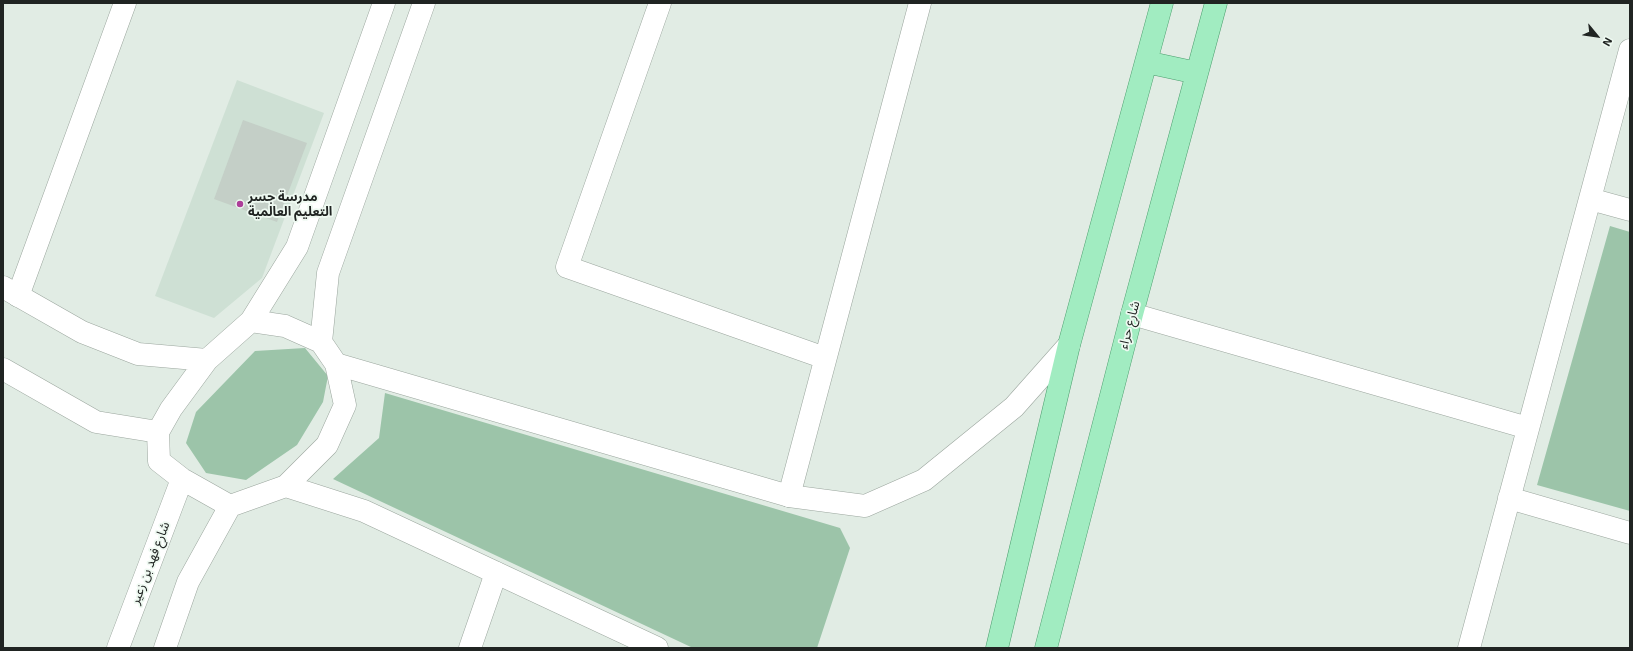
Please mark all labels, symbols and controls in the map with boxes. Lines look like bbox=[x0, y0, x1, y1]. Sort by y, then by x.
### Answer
north arrow bbox=[1577, 16, 1617, 56]
text: N bbox=[1600, 35, 1616, 49]
place label: مدرسة جسر التعليم العالمية bbox=[248, 189, 332, 220]
marker: مدرسة جسر التعليم العالمية bbox=[235, 199, 245, 209]
street label: شارع حراء bbox=[1115, 299, 1143, 351]
street label: شارع فهد بن زعير bbox=[127, 519, 173, 607]

